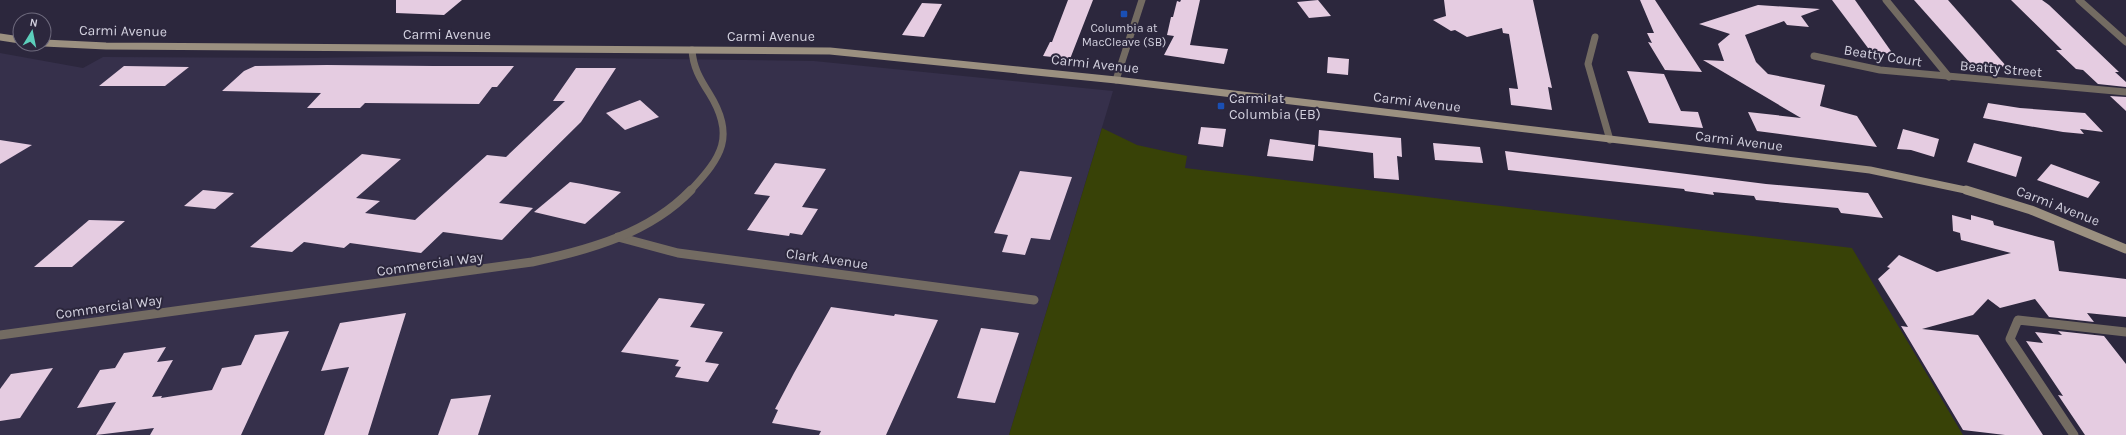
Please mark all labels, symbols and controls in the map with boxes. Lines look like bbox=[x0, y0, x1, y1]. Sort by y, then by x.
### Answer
marker: Columbia at MacCleave (SB) bbox=[1119, 9, 1129, 19]
north arrow bbox=[12, 12, 52, 52]
text: N bbox=[29, 16, 39, 30]
place label: Columbia at MacCleave (SB) bbox=[1082, 21, 1166, 49]
street label: Carmi Avenue bbox=[79, 22, 167, 40]
street label: Carmi Avenue bbox=[403, 26, 491, 43]
street label: Carmi Avenue bbox=[727, 28, 815, 45]
street label: Beatty Court bbox=[1843, 41, 1923, 71]
street label: Carmi Avenue bbox=[1050, 51, 1140, 77]
street label: Beatty Street bbox=[1959, 57, 2043, 81]
street label: Carmi Avenue bbox=[1372, 88, 1462, 116]
place label: Carmi at Columbia (EB) bbox=[1229, 90, 1321, 123]
marker: Carmi at Columbia (EB) bbox=[1216, 101, 1226, 111]
street label: Carmi Avenue bbox=[1694, 127, 1784, 155]
street label: Carmi Avenue bbox=[2014, 182, 2102, 230]
street label: Clark Avenue bbox=[785, 245, 869, 273]
street label: Commercial Way bbox=[376, 248, 485, 280]
street label: Commercial Way bbox=[55, 291, 164, 323]

